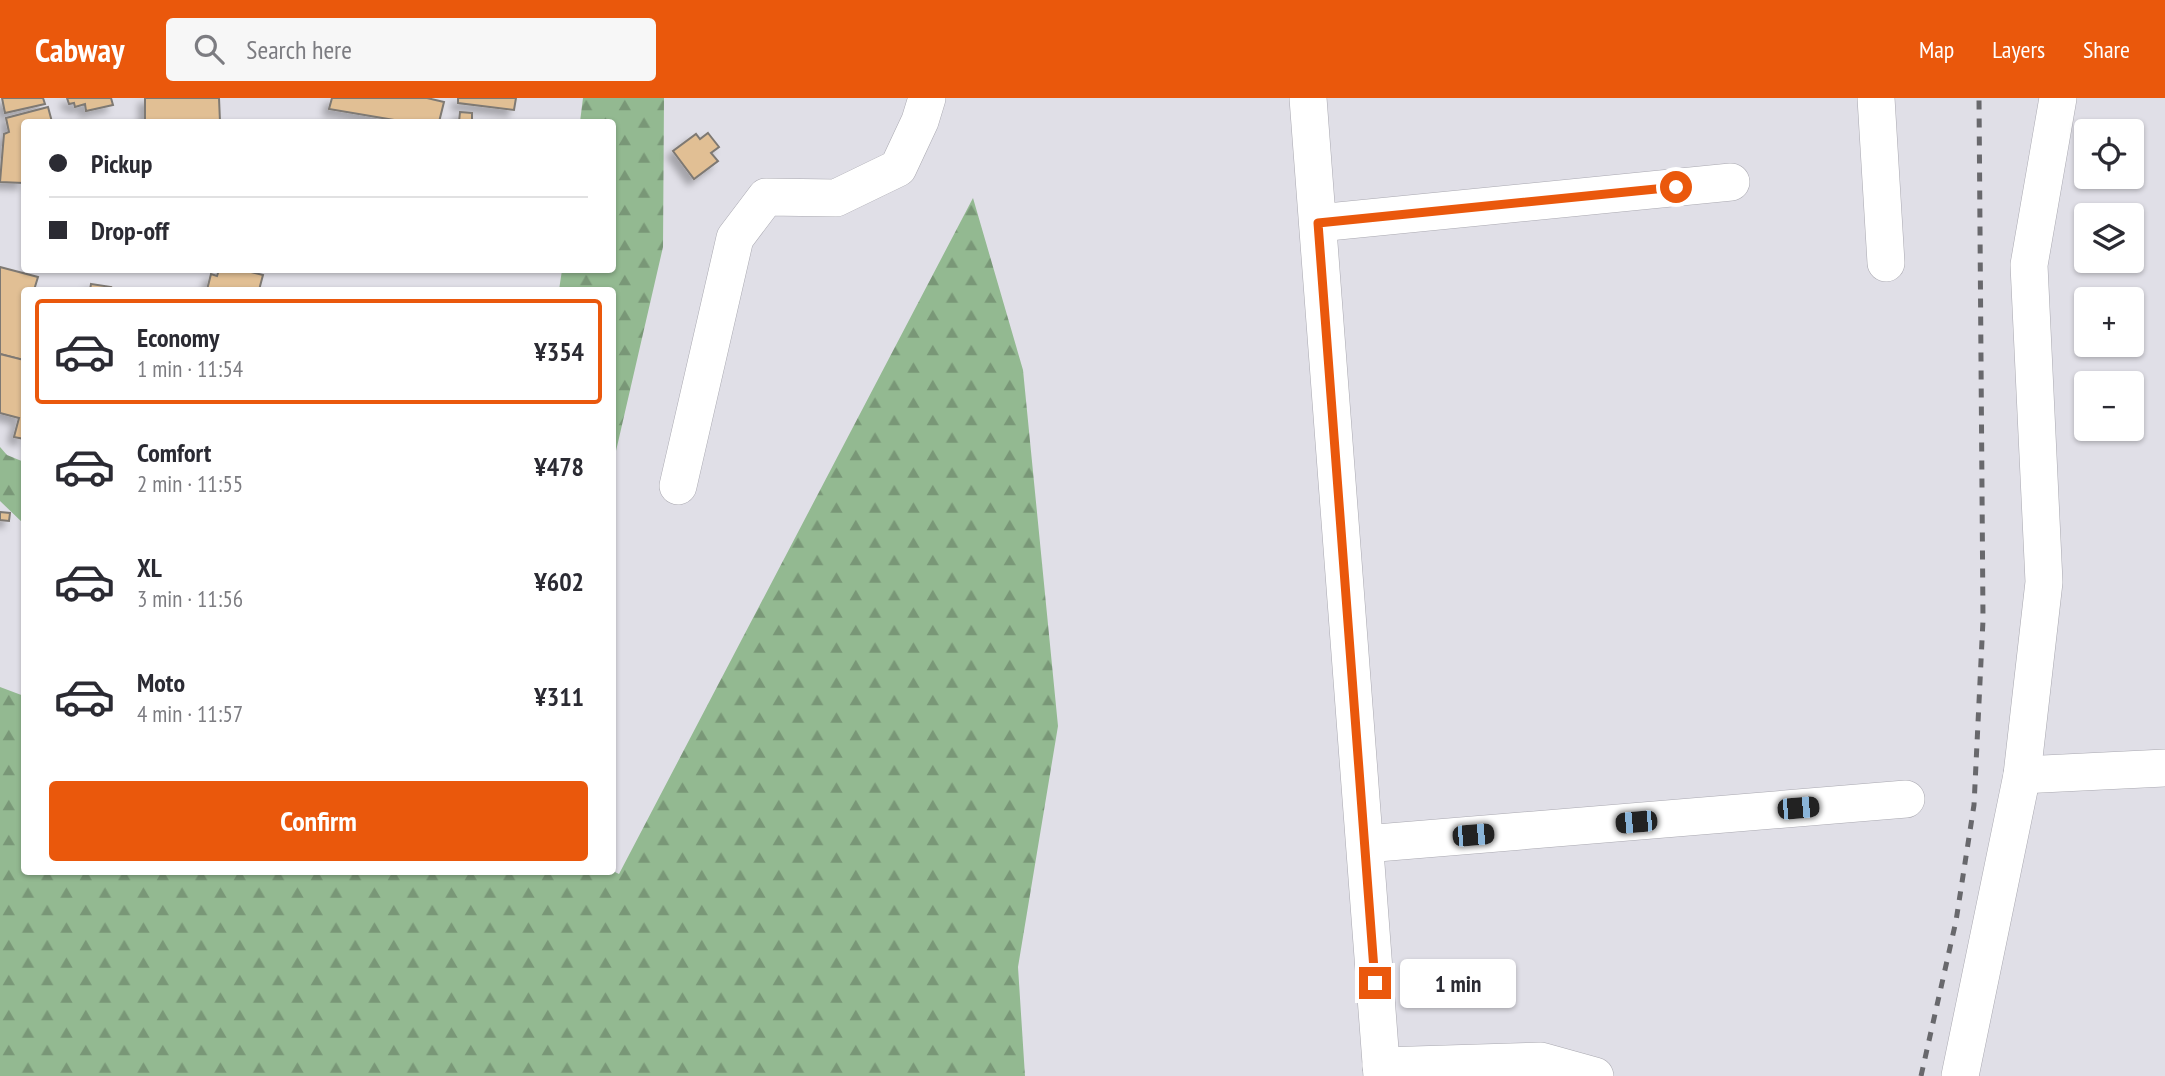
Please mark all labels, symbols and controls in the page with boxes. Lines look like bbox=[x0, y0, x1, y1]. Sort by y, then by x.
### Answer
search box bbox=[166, 18, 656, 81]
text: Cabway bbox=[35, 28, 124, 71]
icon: search bbox=[190, 30, 228, 68]
text: Search here bbox=[246, 33, 352, 66]
text: Map bbox=[1919, 34, 1954, 65]
text: Layers bbox=[1992, 34, 2045, 65]
text: Share bbox=[2083, 34, 2130, 65]
map controls bbox=[2074, 119, 2144, 441]
button: locate bbox=[2074, 119, 2144, 189]
text: Pickup bbox=[91, 147, 152, 180]
route start bbox=[1660, 171, 1692, 203]
button: layers bbox=[2074, 203, 2144, 273]
text: Drop-off bbox=[91, 214, 169, 247]
button: + bbox=[2074, 287, 2144, 357]
icon: car bbox=[53, 320, 116, 383]
text: Economy bbox=[137, 321, 219, 354]
text: ¥354 bbox=[534, 335, 584, 368]
text: 1 min · 11:54 bbox=[137, 354, 243, 383]
button: − bbox=[2074, 371, 2144, 441]
icon: car bbox=[53, 435, 116, 498]
text: Comfort bbox=[137, 436, 211, 469]
text: ¥478 bbox=[534, 450, 584, 483]
text: 2 min · 11:55 bbox=[137, 469, 243, 498]
icon: car bbox=[53, 550, 116, 613]
text: XL bbox=[137, 551, 162, 584]
text: ¥602 bbox=[534, 565, 584, 598]
text: 3 min · 11:56 bbox=[137, 584, 243, 613]
icon: car bbox=[53, 665, 116, 728]
text: Moto bbox=[137, 666, 185, 699]
text: ¥311 bbox=[534, 680, 584, 713]
text: 4 min · 11:57 bbox=[137, 699, 243, 728]
button: Confirm bbox=[49, 781, 588, 861]
car bbox=[1777, 796, 1820, 820]
car bbox=[1615, 810, 1658, 834]
car bbox=[1452, 823, 1495, 847]
callout: 1 min bbox=[1400, 958, 1515, 1008]
route end bbox=[1359, 967, 1391, 999]
text: 1 min bbox=[1435, 969, 1481, 998]

